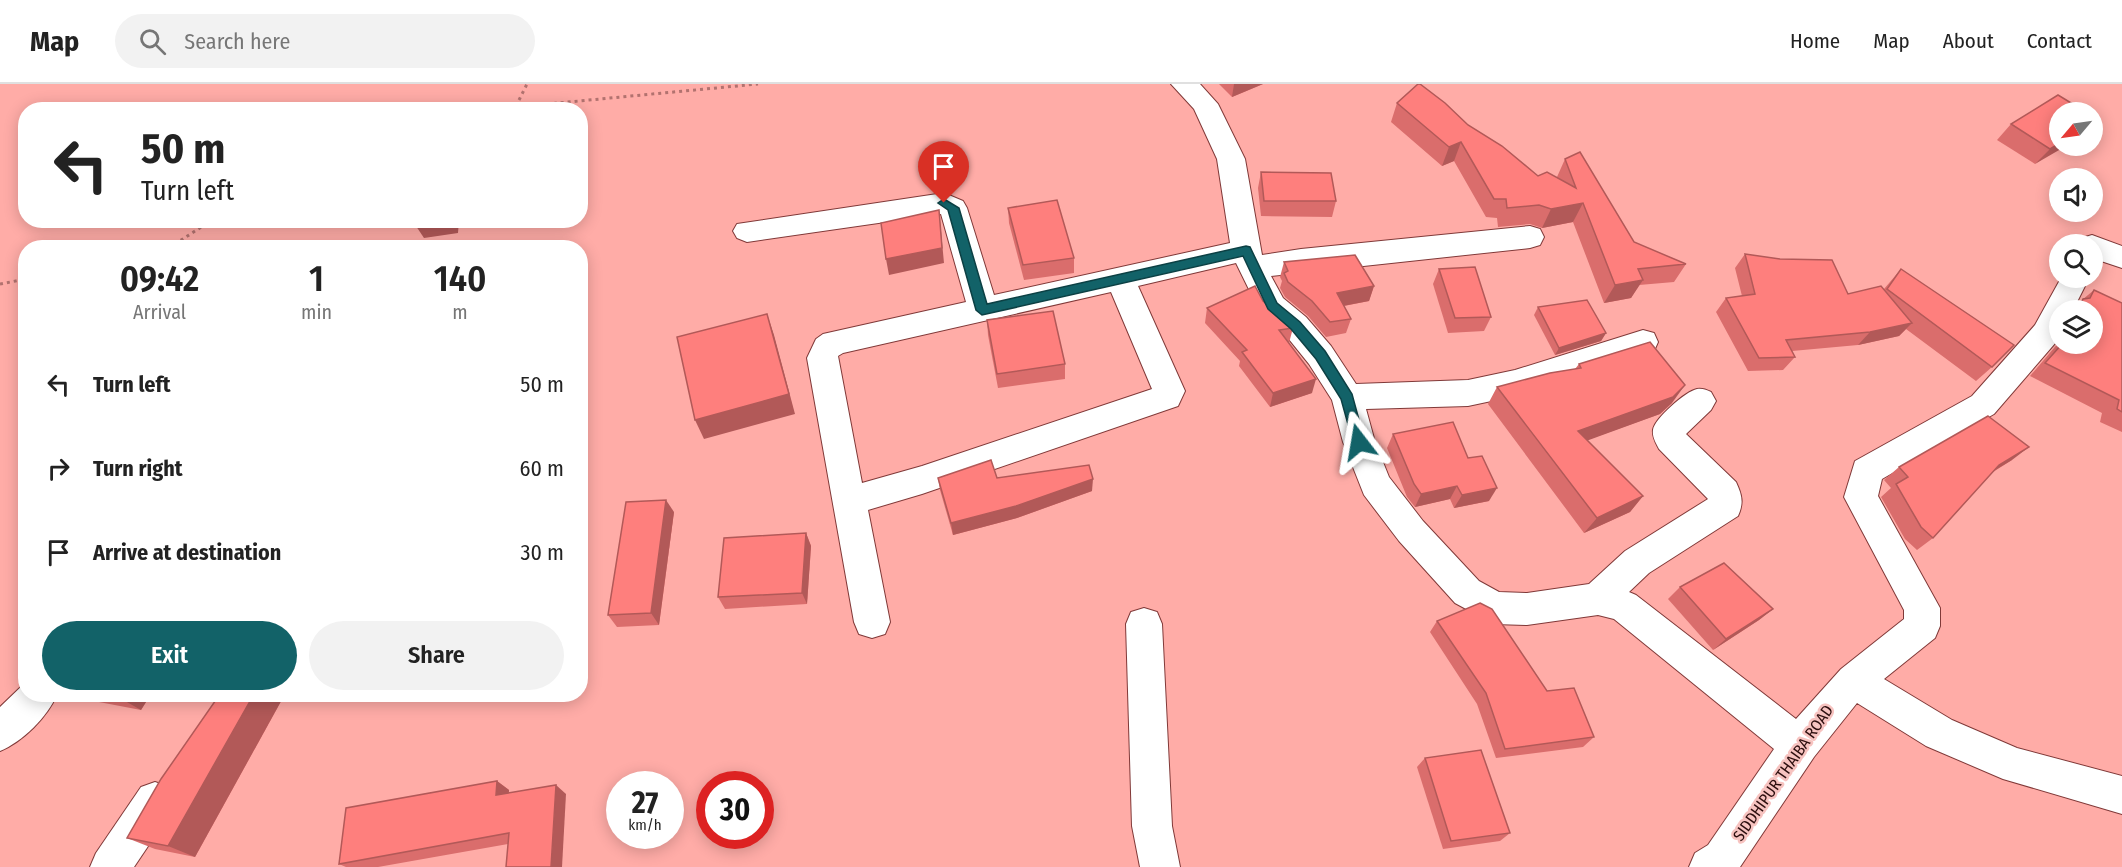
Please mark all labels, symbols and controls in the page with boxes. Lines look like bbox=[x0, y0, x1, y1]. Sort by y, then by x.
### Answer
search box bbox=[115, 14, 535, 68]
text: Map bbox=[30, 25, 79, 58]
icon: search bbox=[136, 25, 169, 58]
text: Search here bbox=[184, 28, 290, 55]
text: Home bbox=[1790, 28, 1840, 54]
text: Map bbox=[1873, 28, 1910, 54]
text: About bbox=[1943, 28, 1994, 54]
text: Contact bbox=[2027, 28, 2092, 54]
north arrow bbox=[2049, 102, 2103, 156]
map controls bbox=[2049, 102, 2103, 354]
text: 50 m bbox=[141, 124, 225, 174]
icon: left bbox=[42, 126, 120, 204]
pin bbox=[918, 141, 969, 203]
icon: arrive bbox=[927, 150, 960, 183]
button: sound bbox=[2049, 168, 2103, 222]
text: Turn left bbox=[141, 175, 234, 207]
button: search bbox=[2049, 234, 2103, 288]
text: 09:42 bbox=[120, 257, 199, 301]
text: 1 bbox=[309, 257, 324, 301]
text: 140 bbox=[434, 257, 486, 301]
text: Arrival bbox=[133, 300, 186, 324]
text: min bbox=[301, 300, 332, 324]
text: m bbox=[452, 300, 468, 324]
button: layers bbox=[2049, 300, 2103, 354]
icon: left bbox=[42, 368, 75, 401]
text: Turn left bbox=[93, 371, 171, 398]
text: 50 m bbox=[520, 371, 564, 398]
position arrow bbox=[1327, 410, 1391, 474]
icon: right bbox=[42, 452, 75, 485]
text: Turn right bbox=[93, 455, 182, 482]
text: 60 m bbox=[520, 455, 564, 482]
icon: arrive bbox=[42, 536, 75, 569]
text: Arrive at destination bbox=[93, 539, 281, 566]
text: 30 m bbox=[521, 539, 564, 566]
button: Exit bbox=[42, 621, 297, 690]
button: Share bbox=[309, 621, 564, 690]
street label: SIDDHIPUR THAIBA ROAD bbox=[1729, 701, 1837, 845]
speed limit sign: 30 bbox=[696, 771, 774, 849]
text: 27 bbox=[632, 785, 658, 821]
text: km/h bbox=[628, 816, 662, 834]

